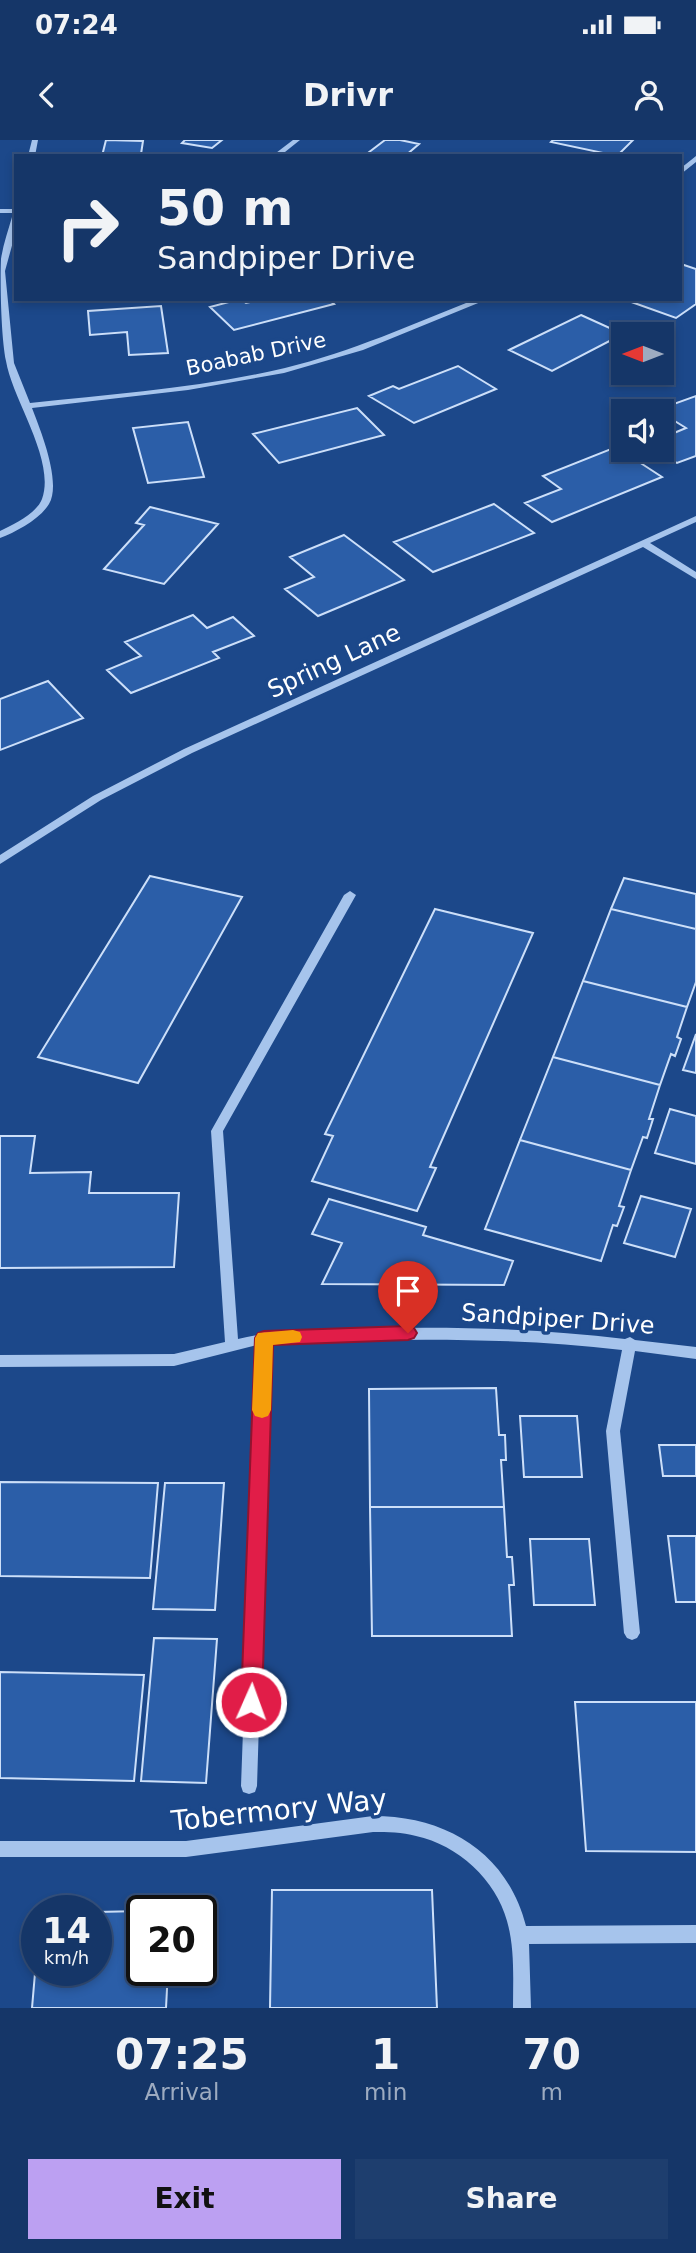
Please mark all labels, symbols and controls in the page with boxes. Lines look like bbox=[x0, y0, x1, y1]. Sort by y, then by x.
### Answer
text: 07:24 bbox=[35, 10, 118, 40]
icon: back bbox=[28, 76, 66, 114]
text: Drivr bbox=[303, 76, 393, 114]
icon: person bbox=[630, 76, 668, 114]
text: 50 m bbox=[157, 180, 293, 237]
icon: right bbox=[42, 182, 133, 273]
text: Sandpiper Drive bbox=[157, 239, 415, 277]
north arrow bbox=[611, 322, 674, 385]
map controls bbox=[611, 322, 674, 462]
street label: Boabab Drive bbox=[184, 327, 328, 381]
button: sound bbox=[611, 399, 674, 462]
street label: Spring Lane bbox=[263, 618, 405, 704]
pin bbox=[378, 1261, 438, 1333]
icon: arrive bbox=[389, 1272, 427, 1310]
street label: Sandpiper Drive bbox=[460, 1298, 656, 1340]
position arrow bbox=[214, 1665, 288, 1739]
street label: Tobermory Way bbox=[169, 1782, 388, 1838]
speed limit sign: 20 bbox=[126, 1895, 217, 1986]
text: 14 bbox=[42, 1911, 91, 1951]
text: km/h bbox=[44, 1947, 89, 1968]
text: 07:25 bbox=[115, 2030, 249, 2079]
text: 1 bbox=[371, 2030, 400, 2079]
text: 70 bbox=[522, 2030, 581, 2079]
text: Arrival bbox=[145, 2079, 219, 2105]
text: min bbox=[364, 2079, 407, 2105]
text: m bbox=[540, 2079, 563, 2105]
button: Exit bbox=[28, 2159, 341, 2239]
button: Share bbox=[355, 2159, 668, 2239]

